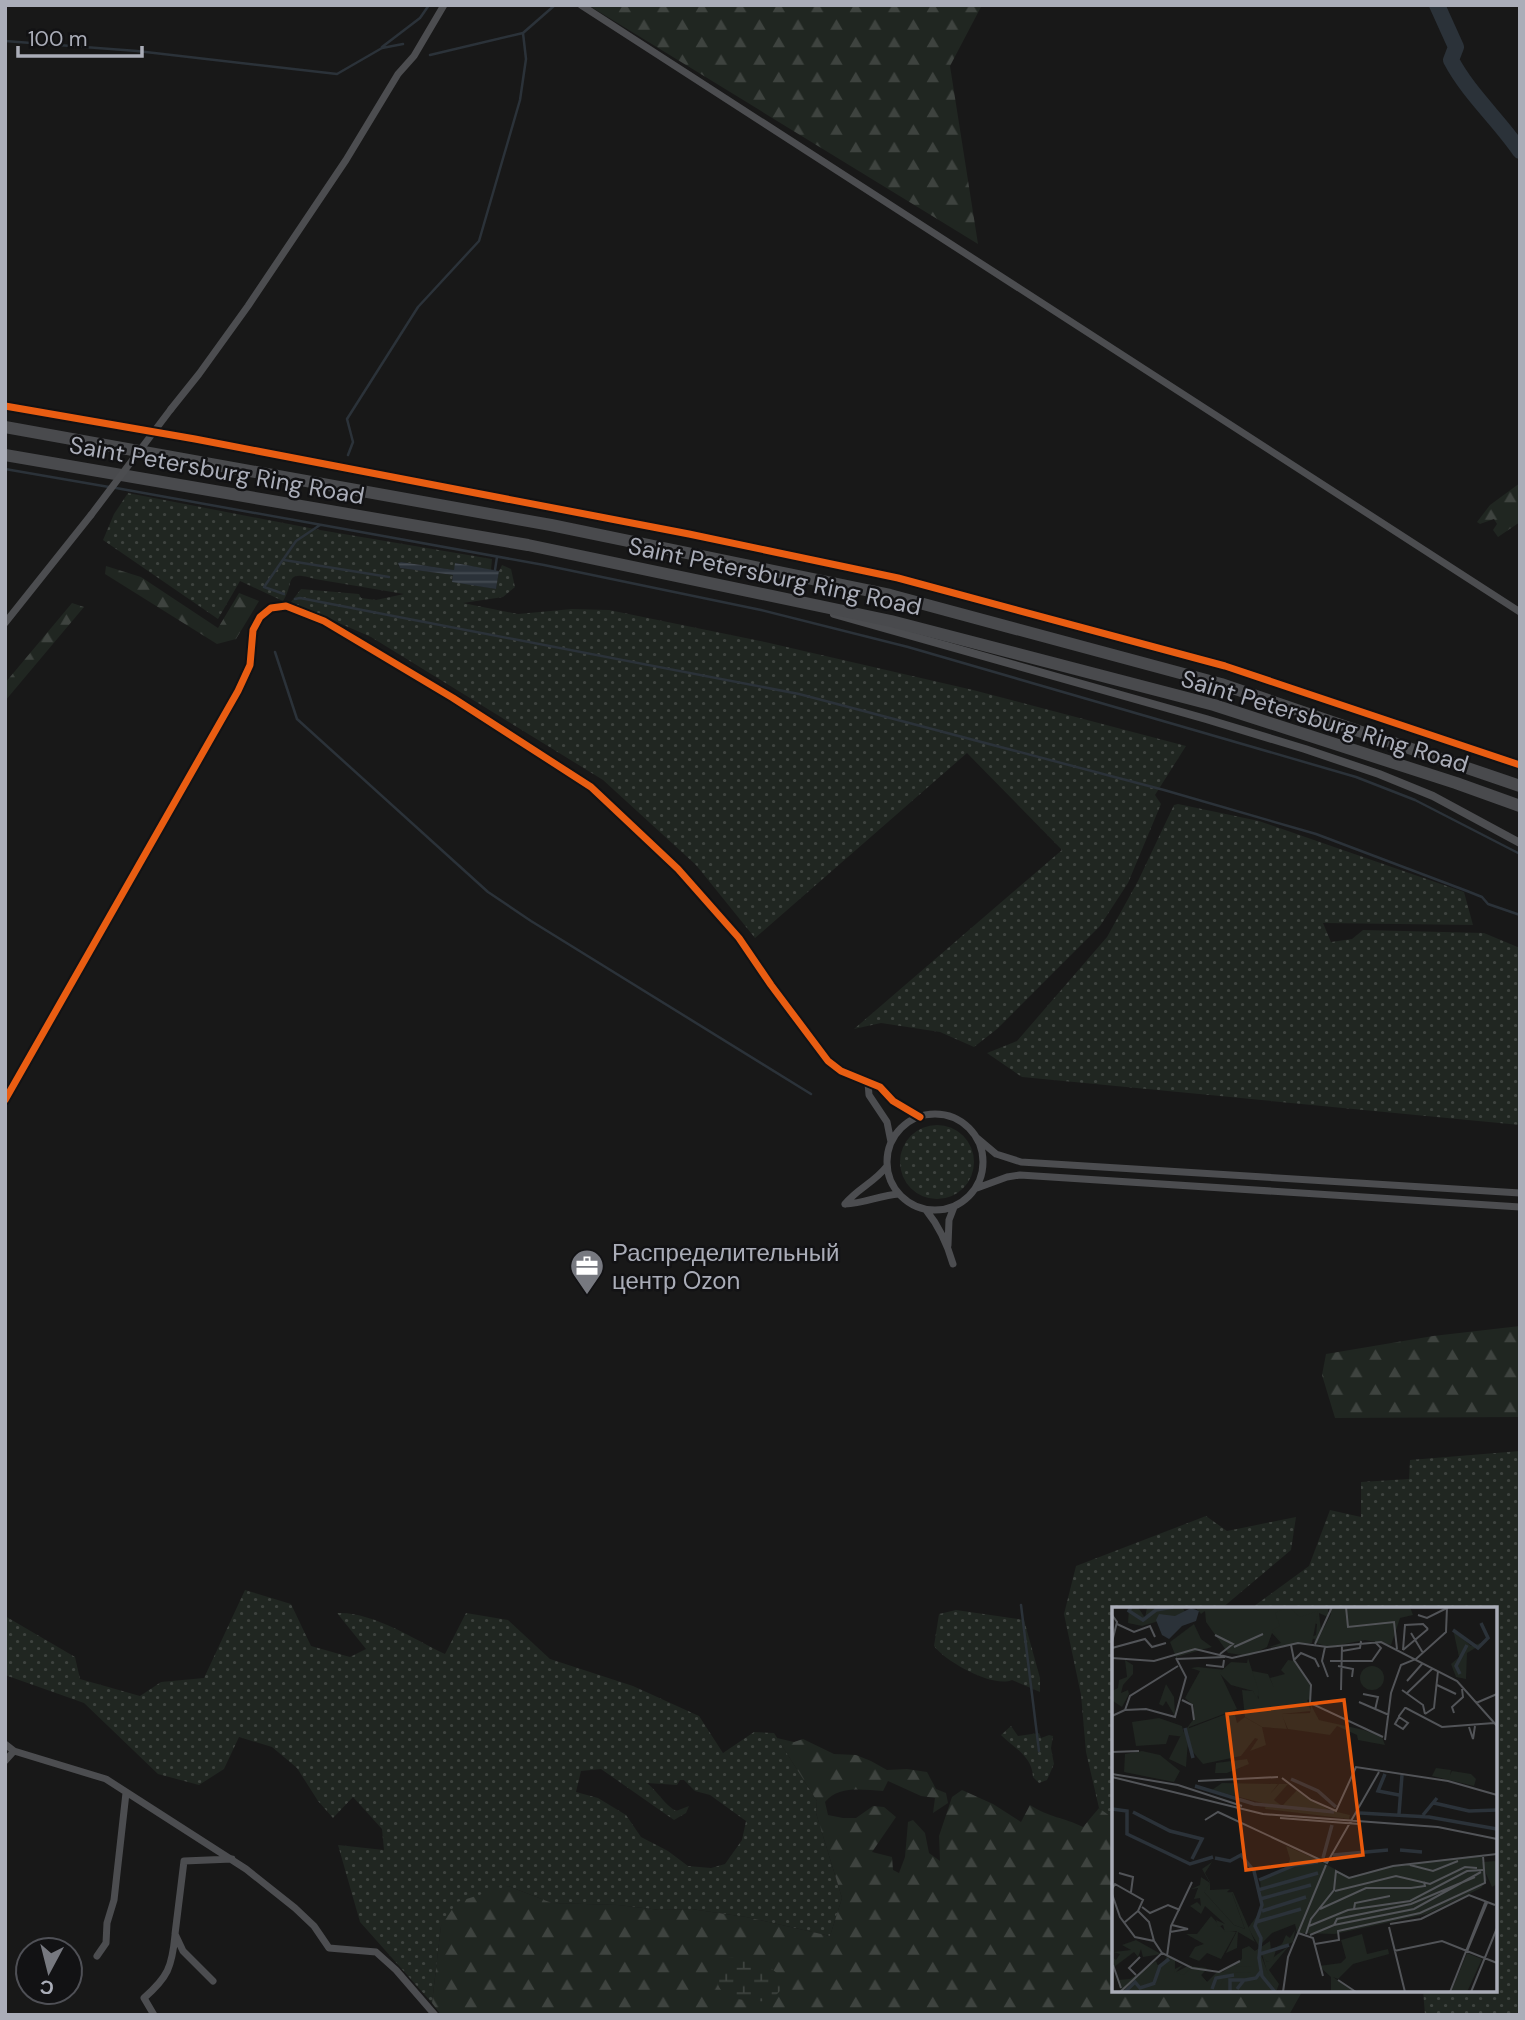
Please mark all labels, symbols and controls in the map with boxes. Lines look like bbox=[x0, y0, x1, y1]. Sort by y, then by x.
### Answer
scale bar bbox=[18, 14, 142, 58]
text: 100 m bbox=[28, 25, 88, 53]
street label: Saint Petersburg Ring Road bbox=[67, 429, 367, 511]
street label: Saint Petersburg Ring Road bbox=[626, 530, 924, 622]
street label: Saint Petersburg Ring Road bbox=[1178, 662, 1472, 780]
place label: Распределительный центр Ozon bbox=[612, 1237, 839, 1296]
office icon: Распределительный центр Ozon bbox=[568, 1247, 606, 1296]
inset map bbox=[1112, 1607, 1497, 1992]
north arrow bbox=[14, 1936, 84, 2006]
text: С bbox=[38, 1974, 55, 2001]

